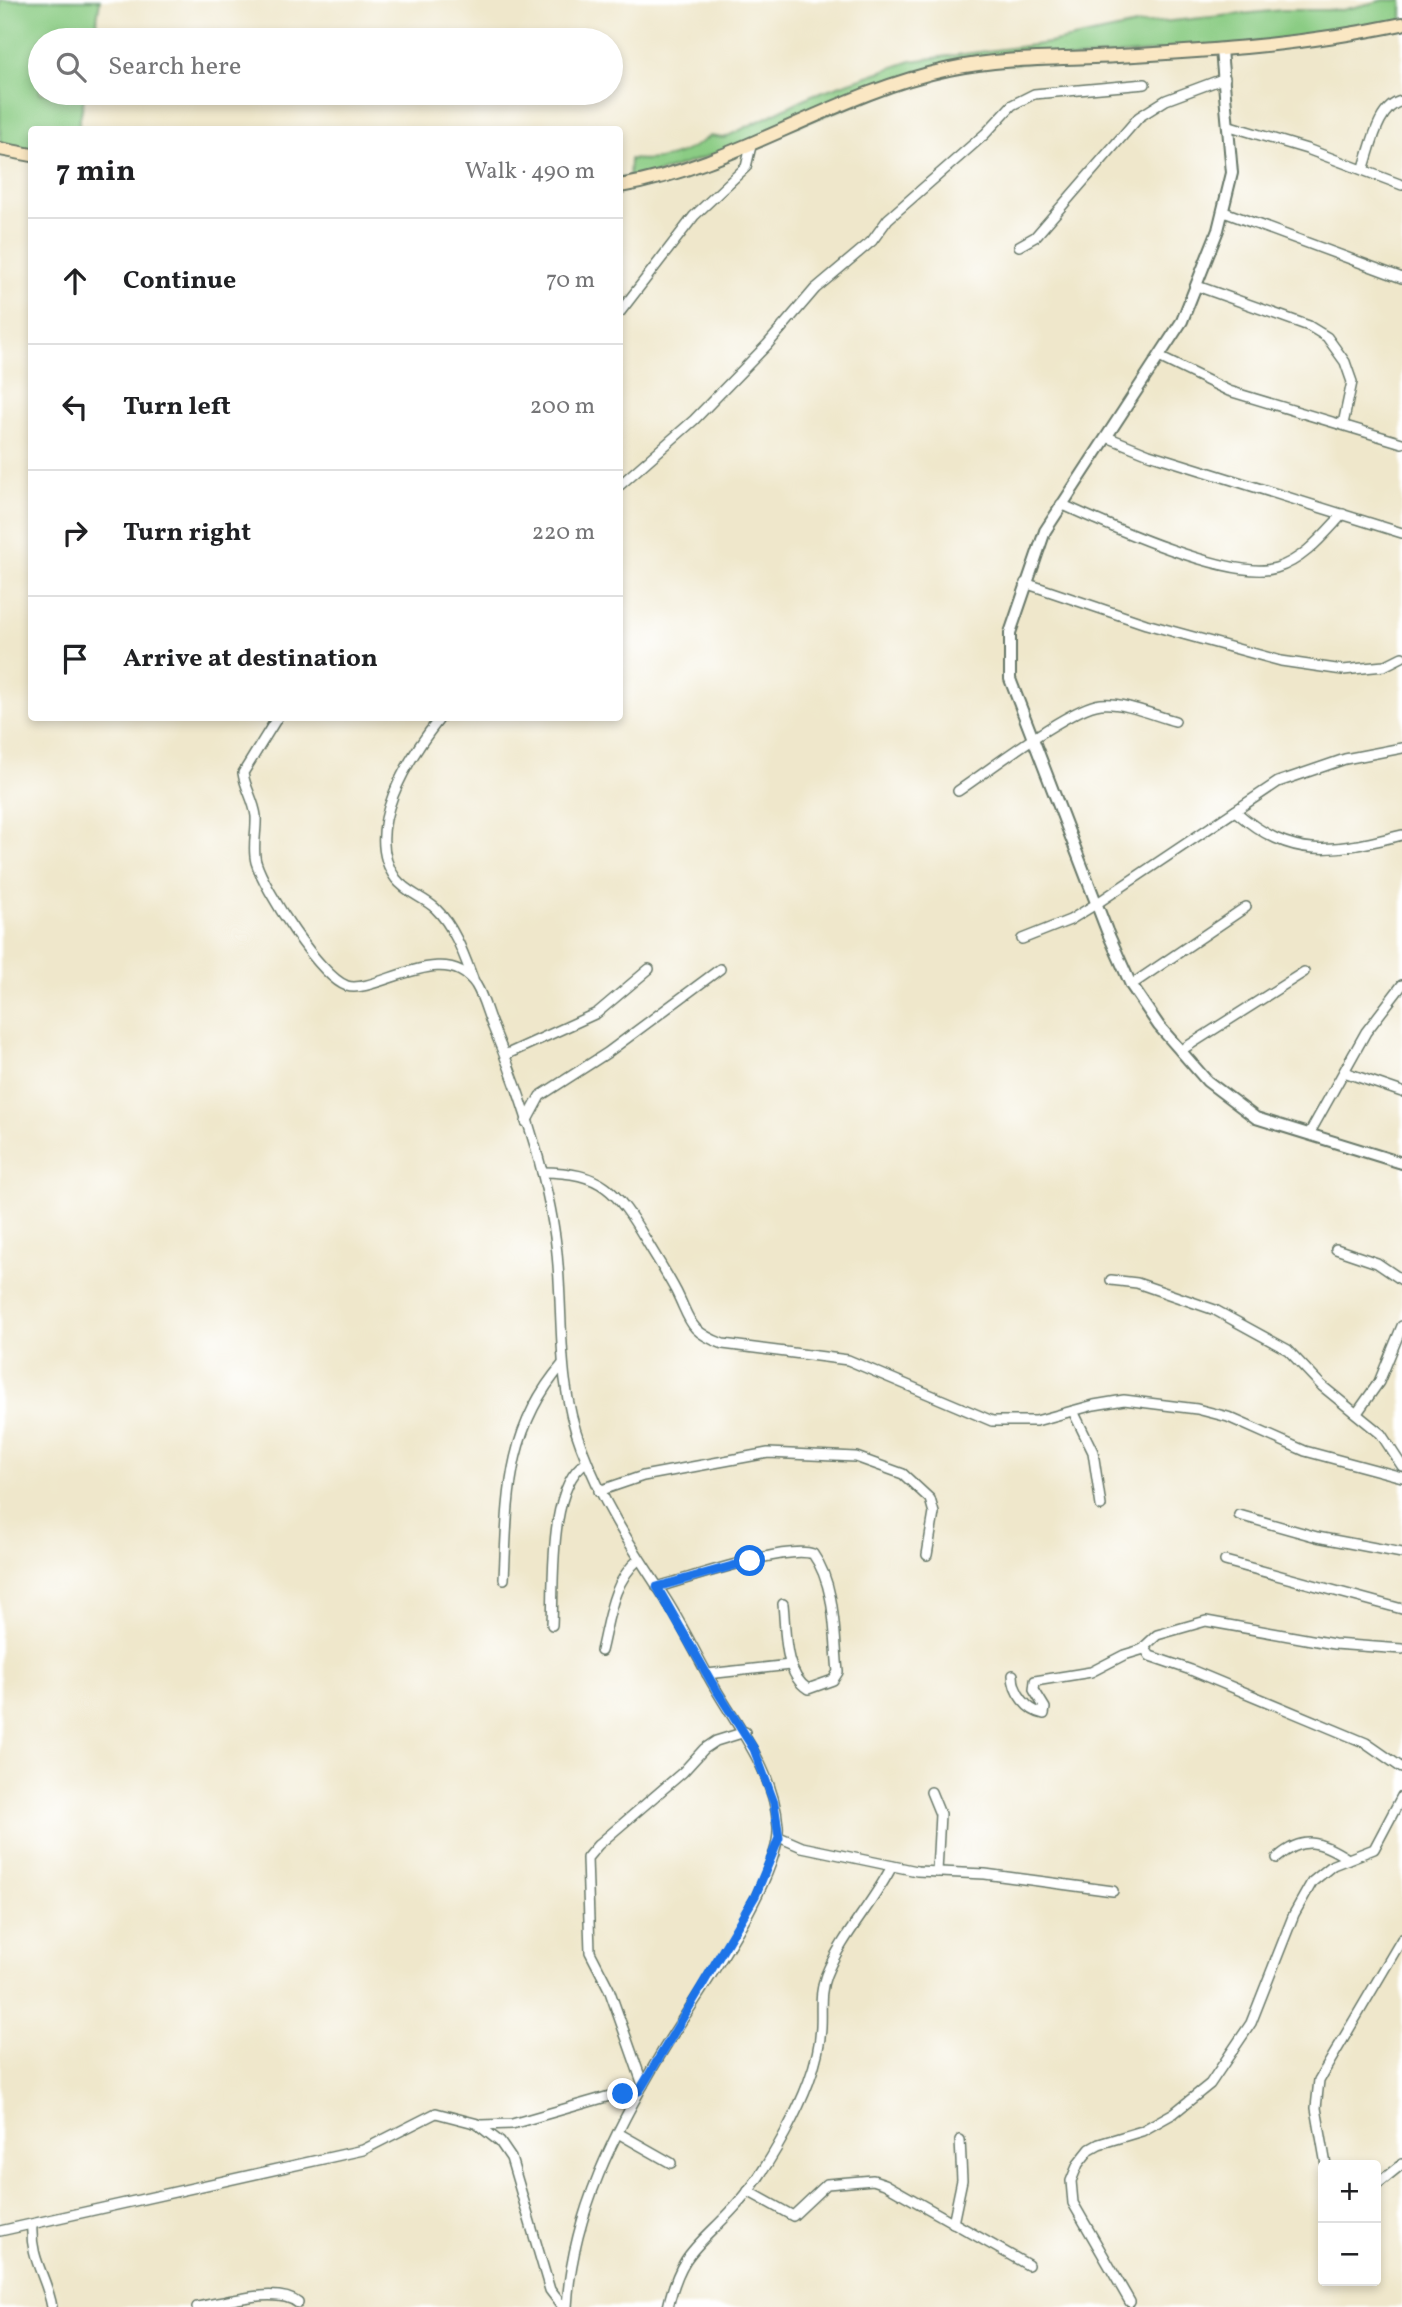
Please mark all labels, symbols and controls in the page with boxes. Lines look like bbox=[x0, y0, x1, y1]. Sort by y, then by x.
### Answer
search box bbox=[28, 28, 623, 105]
icon: search bbox=[52, 48, 90, 86]
text: Search here bbox=[108, 49, 241, 85]
text: 7 min bbox=[56, 151, 136, 193]
text: Walk · 490 m bbox=[465, 156, 595, 188]
icon: ahead bbox=[56, 262, 94, 300]
text: Continue bbox=[123, 263, 236, 299]
text: 70 m bbox=[546, 265, 595, 297]
icon: left bbox=[56, 388, 94, 426]
text: Turn left bbox=[123, 389, 231, 425]
text: 200 m bbox=[530, 391, 595, 423]
icon: right bbox=[56, 514, 94, 552]
text: Turn right bbox=[123, 515, 251, 551]
text: 220 m bbox=[532, 517, 595, 549]
icon: arrive bbox=[56, 640, 94, 678]
text: Arrive at destination bbox=[123, 641, 378, 677]
route start bbox=[734, 1545, 765, 1576]
route end bbox=[607, 2078, 638, 2109]
map controls bbox=[1318, 2160, 1381, 2286]
button: + bbox=[1318, 2160, 1381, 2223]
button: − bbox=[1318, 2223, 1381, 2286]

